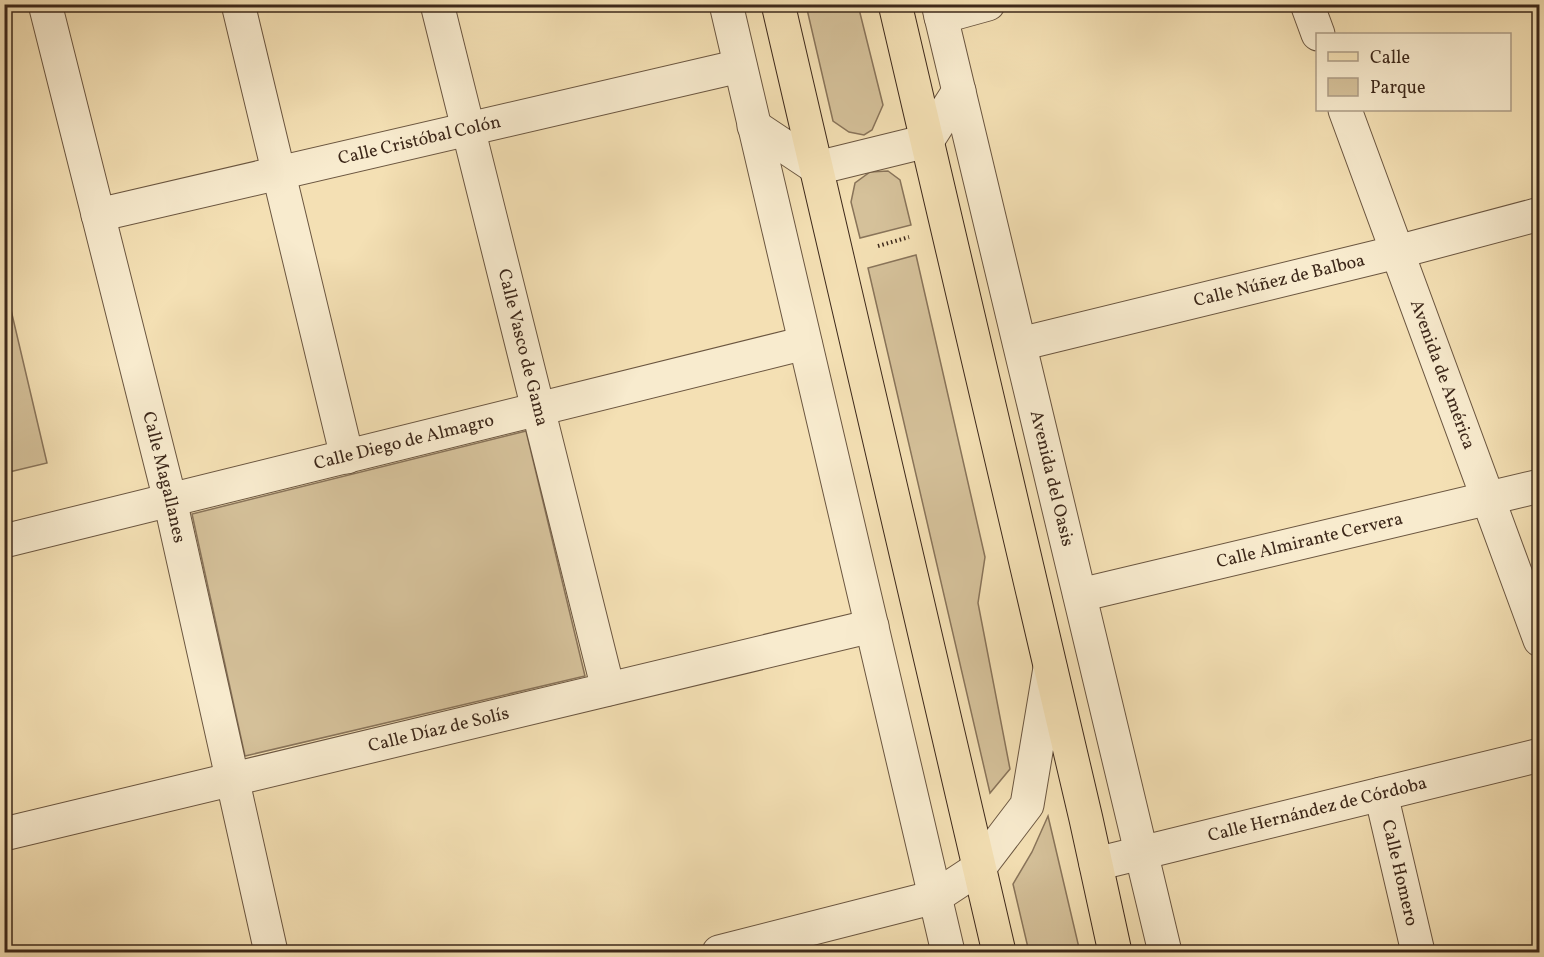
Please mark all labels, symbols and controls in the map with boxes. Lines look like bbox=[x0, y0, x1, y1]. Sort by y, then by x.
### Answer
legend bbox=[1316, 33, 1511, 111]
text: Calle bbox=[1370, 46, 1410, 71]
text: Parque bbox=[1370, 76, 1425, 101]
street label: Calle Cristóbal Colón bbox=[336, 109, 504, 171]
street label: Calle Núñez de Balboa bbox=[1191, 248, 1368, 314]
street label: Calle Vasco de Gama bbox=[491, 266, 554, 429]
street label: Avenida de América bbox=[1403, 296, 1481, 453]
street label: Calle Diego de Almagro bbox=[311, 408, 497, 476]
street label: Avenida del Oasis bbox=[1023, 408, 1080, 549]
street label: Calle Magallanes bbox=[136, 409, 192, 545]
street label: Calle Almirante Cervera bbox=[1214, 506, 1405, 575]
street label: Calle Díaz de Solís bbox=[366, 701, 512, 759]
street label: Calle Hernández de Córdoba bbox=[1205, 771, 1430, 849]
street label: Calle Homero bbox=[1375, 817, 1424, 928]

